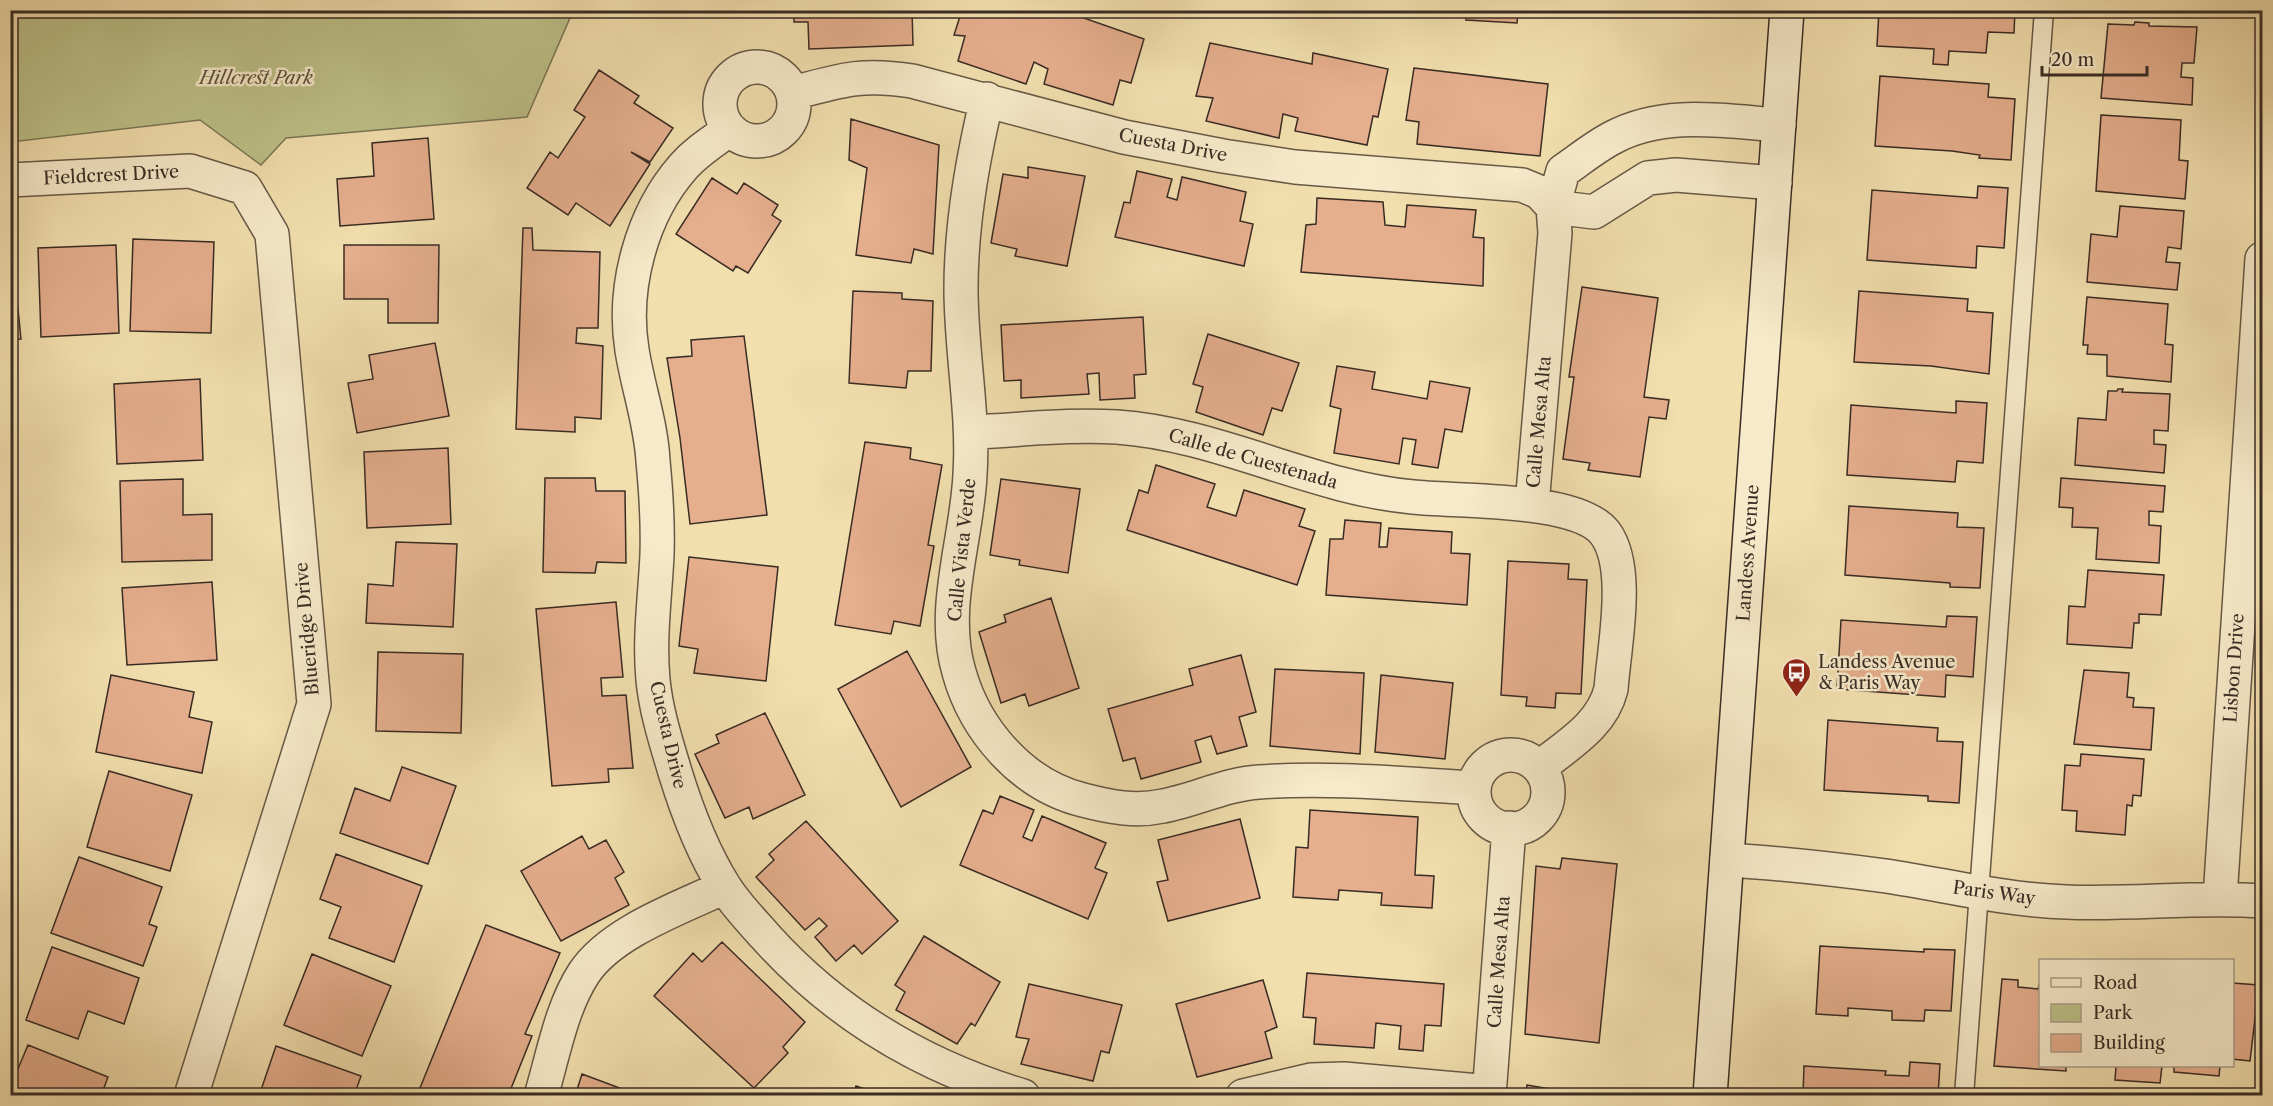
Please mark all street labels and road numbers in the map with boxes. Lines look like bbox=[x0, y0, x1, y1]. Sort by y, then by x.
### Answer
street label: Cuesta Drive bbox=[1117, 124, 1229, 166]
street label: Fieldcrest Drive bbox=[42, 160, 180, 190]
street label: Calle Mesa Alta bbox=[1522, 355, 1556, 489]
street label: Calle de Cuestenada bbox=[1166, 424, 1341, 494]
street label: Calle Vista Verde bbox=[944, 477, 980, 623]
street label: Landess Avenue bbox=[1732, 484, 1764, 622]
street label: Blueridge Drive bbox=[290, 561, 324, 697]
street label: Lisbon Drive bbox=[2219, 612, 2249, 724]
street label: Cuesta Drive bbox=[645, 679, 691, 791]
street label: Paris Way bbox=[1951, 876, 2038, 910]
street label: Calle Mesa Alta bbox=[1483, 895, 1515, 1029]

